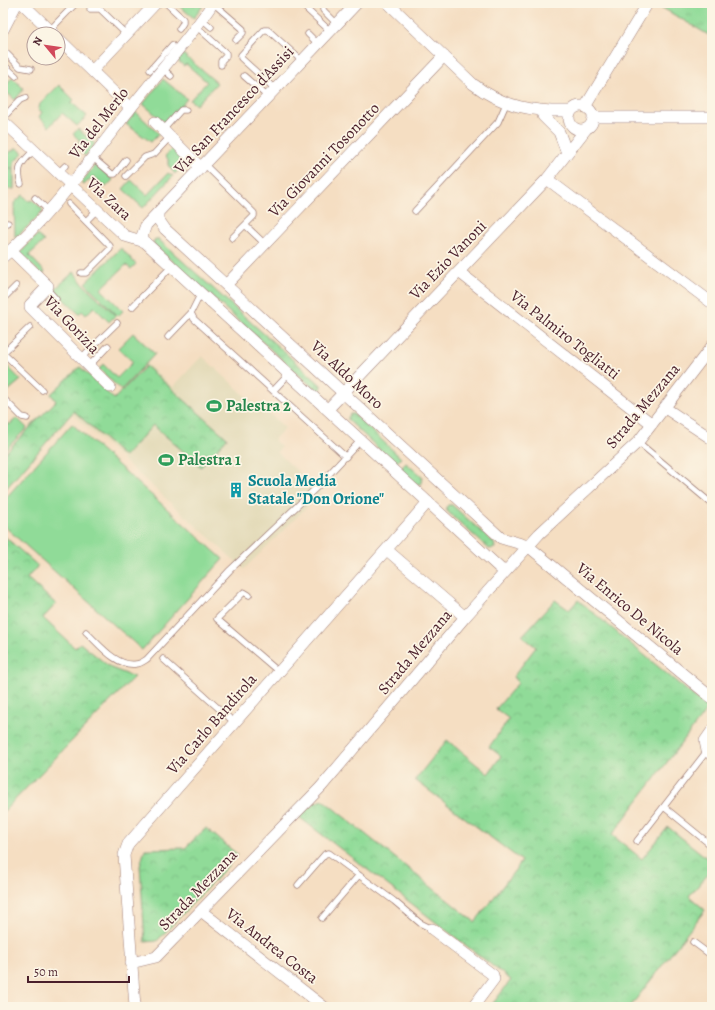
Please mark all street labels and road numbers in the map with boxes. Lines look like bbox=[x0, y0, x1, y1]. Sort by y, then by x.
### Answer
street label: Via San Francesco d'Assisi bbox=[168, 41, 299, 179]
street label: Via del Merlo bbox=[63, 83, 134, 164]
street label: Via Giovanni Tosonotto bbox=[263, 98, 385, 223]
street label: Via Zara bbox=[81, 172, 137, 226]
street label: Via Ezio Vanoni bbox=[404, 216, 491, 305]
street label: Via Palmiro Togliatti bbox=[505, 285, 624, 385]
street label: Via Gorizia bbox=[39, 290, 105, 359]
street label: Via Aldo Moro bbox=[305, 335, 388, 414]
street label: Strada Mezzana bbox=[601, 358, 686, 453]
street label: Via Enrico De Nicola bbox=[571, 557, 689, 661]
street label: Strada Mezzana bbox=[373, 604, 458, 699]
street label: Via Carlo Bandirola bbox=[161, 668, 262, 780]
street label: Strada Mezzana bbox=[154, 844, 243, 935]
street label: Via Andrea Costa bbox=[221, 902, 323, 989]

